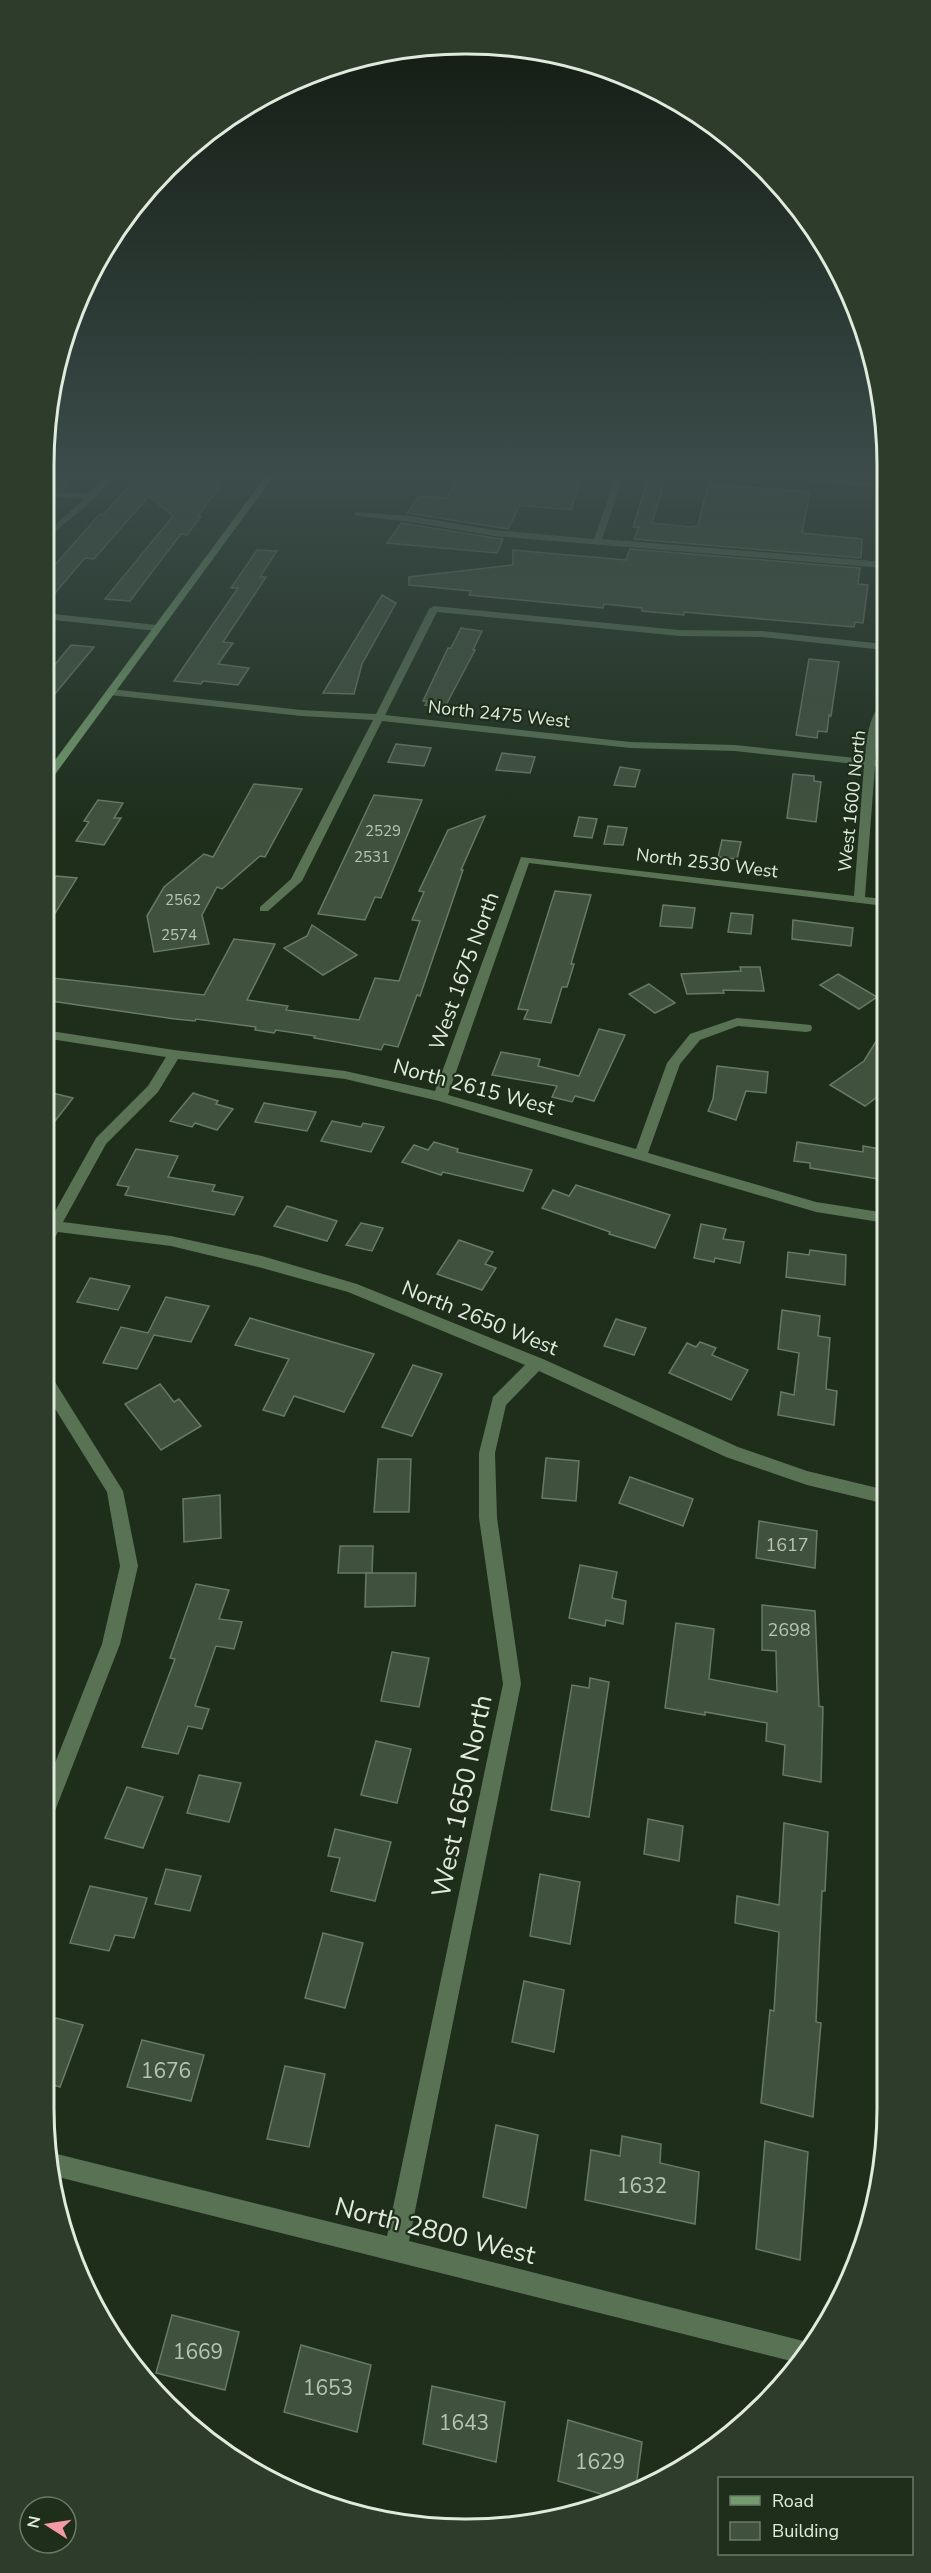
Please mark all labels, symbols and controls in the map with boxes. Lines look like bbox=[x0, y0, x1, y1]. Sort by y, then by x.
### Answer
street label: North 2475 West bbox=[427, 695, 572, 733]
street label: West 1600 North bbox=[833, 729, 871, 873]
house number: 2529 bbox=[365, 821, 401, 841]
street label: North 2530 West bbox=[635, 842, 780, 884]
house number: 2531 bbox=[354, 847, 390, 867]
street label: West 1675 North bbox=[422, 888, 506, 1054]
house number: 2562 bbox=[165, 890, 201, 910]
house number: 2574 bbox=[161, 925, 197, 945]
street label: North 2615 West bbox=[390, 1052, 558, 1122]
street label: North 2650 West bbox=[398, 1274, 563, 1362]
house number: 1617 bbox=[765, 1533, 809, 1557]
house number: 2698 bbox=[767, 1618, 811, 1642]
street label: West 1650 North bbox=[423, 1692, 501, 1900]
house number: 1676 bbox=[141, 2057, 191, 2085]
house number: 1632 bbox=[617, 2172, 667, 2200]
street label: North 2800 West bbox=[331, 2189, 540, 2273]
house number: 1669 bbox=[173, 2338, 223, 2366]
house number: 1653 bbox=[303, 2374, 353, 2402]
house number: 1643 bbox=[439, 2409, 489, 2437]
house number: 1629 bbox=[575, 2448, 625, 2476]
legend bbox=[718, 2477, 913, 2555]
text: Road bbox=[772, 2489, 814, 2513]
north arrow bbox=[18, 2495, 78, 2555]
text: N bbox=[22, 2514, 46, 2530]
text: Building bbox=[772, 2519, 839, 2543]

